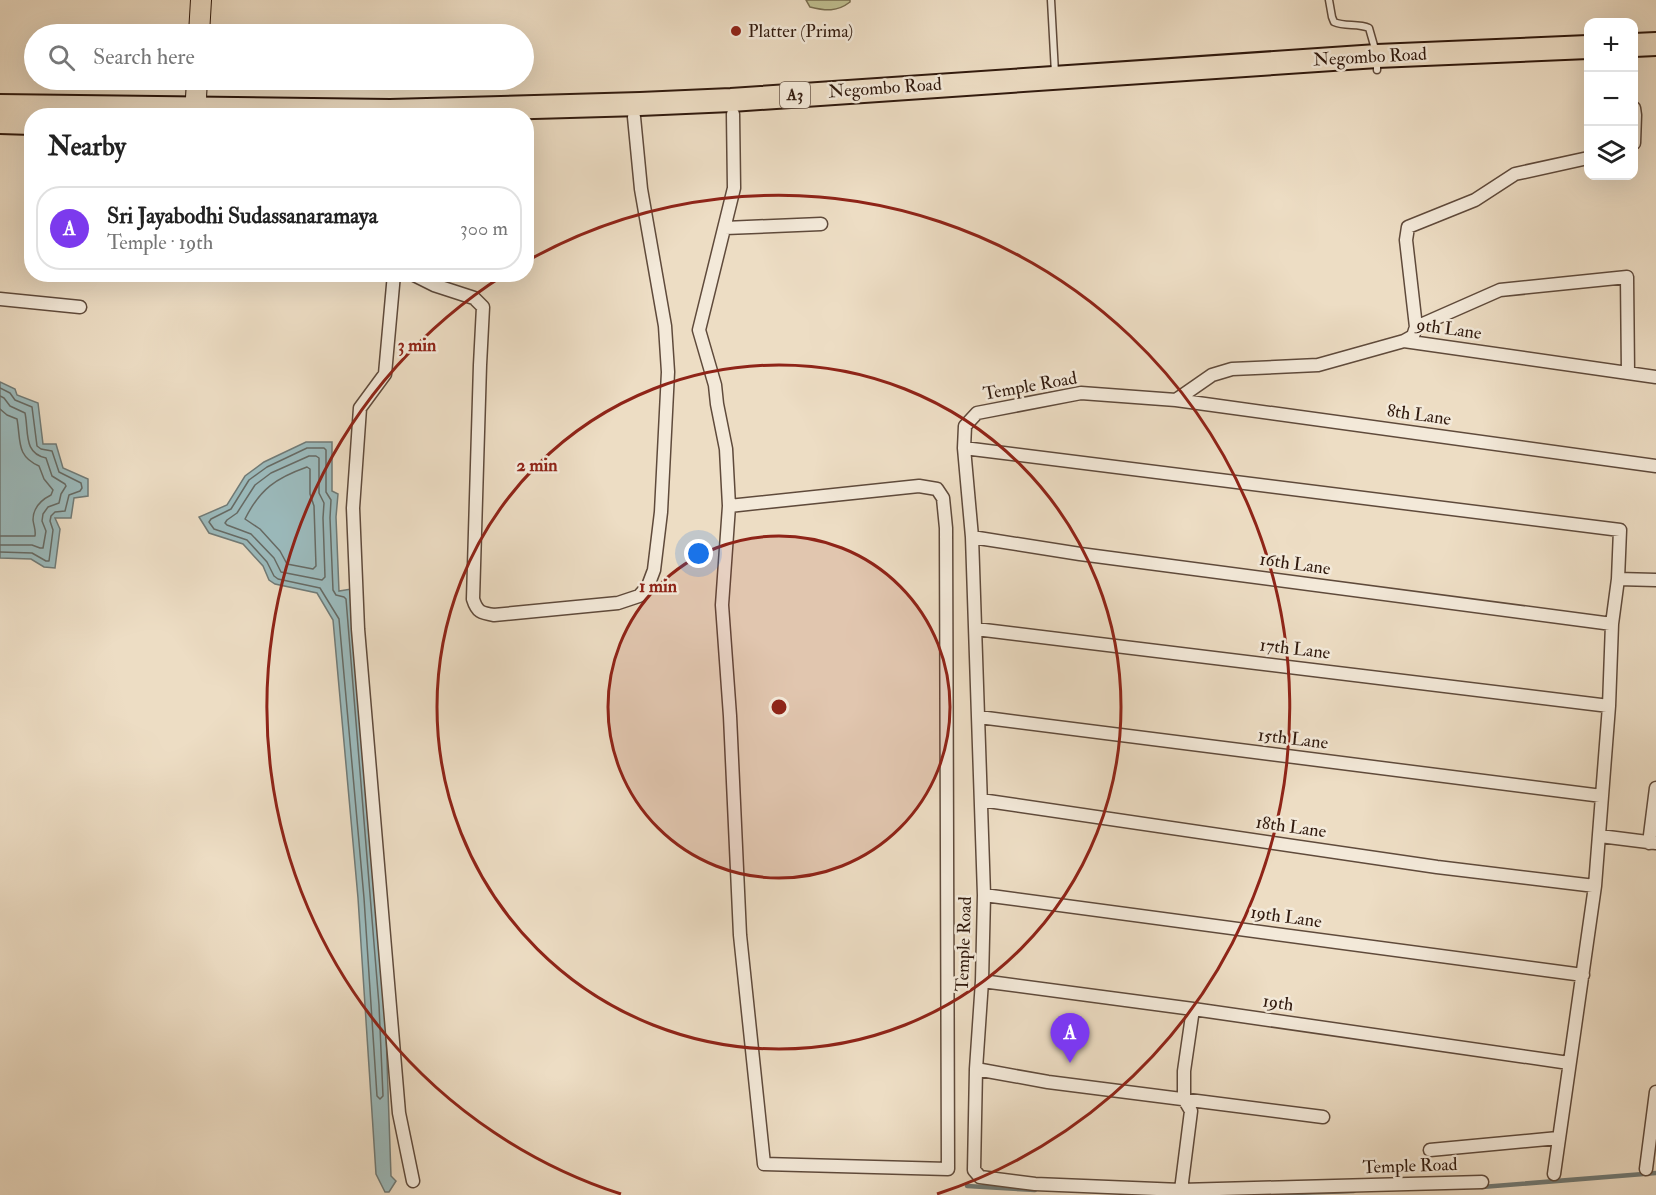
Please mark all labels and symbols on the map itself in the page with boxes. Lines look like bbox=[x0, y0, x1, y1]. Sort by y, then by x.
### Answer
place label: Platter (Prima) bbox=[748, 20, 853, 43]
marker: Platter (Prima) bbox=[729, 24, 743, 38]
street label: Negombo Road bbox=[1313, 43, 1427, 71]
street label: Negombo Road bbox=[828, 73, 943, 103]
road number: A3 bbox=[780, 82, 810, 108]
street label: 9th Lane bbox=[1413, 313, 1484, 345]
text: 3 min bbox=[398, 334, 437, 357]
street label: Temple Road bbox=[981, 366, 1079, 406]
street label: 8th Lane bbox=[1385, 399, 1453, 431]
text: 2 min bbox=[517, 454, 558, 477]
your location bbox=[684, 539, 713, 568]
street label: 16th Lane bbox=[1258, 548, 1333, 580]
text: 1 min bbox=[639, 575, 678, 598]
street label: 17th Lane bbox=[1258, 633, 1332, 665]
centre of rings bbox=[769, 697, 789, 717]
street label: 15th Lane bbox=[1257, 723, 1330, 755]
street label: 18th Lane bbox=[1254, 811, 1328, 843]
street label: Temple Road bbox=[951, 896, 977, 992]
street label: 19th Lane bbox=[1249, 901, 1324, 933]
street label: 19th bbox=[1261, 989, 1295, 1017]
pin: A bbox=[1050, 1014, 1090, 1063]
street label: Temple Road bbox=[1362, 1153, 1458, 1179]

